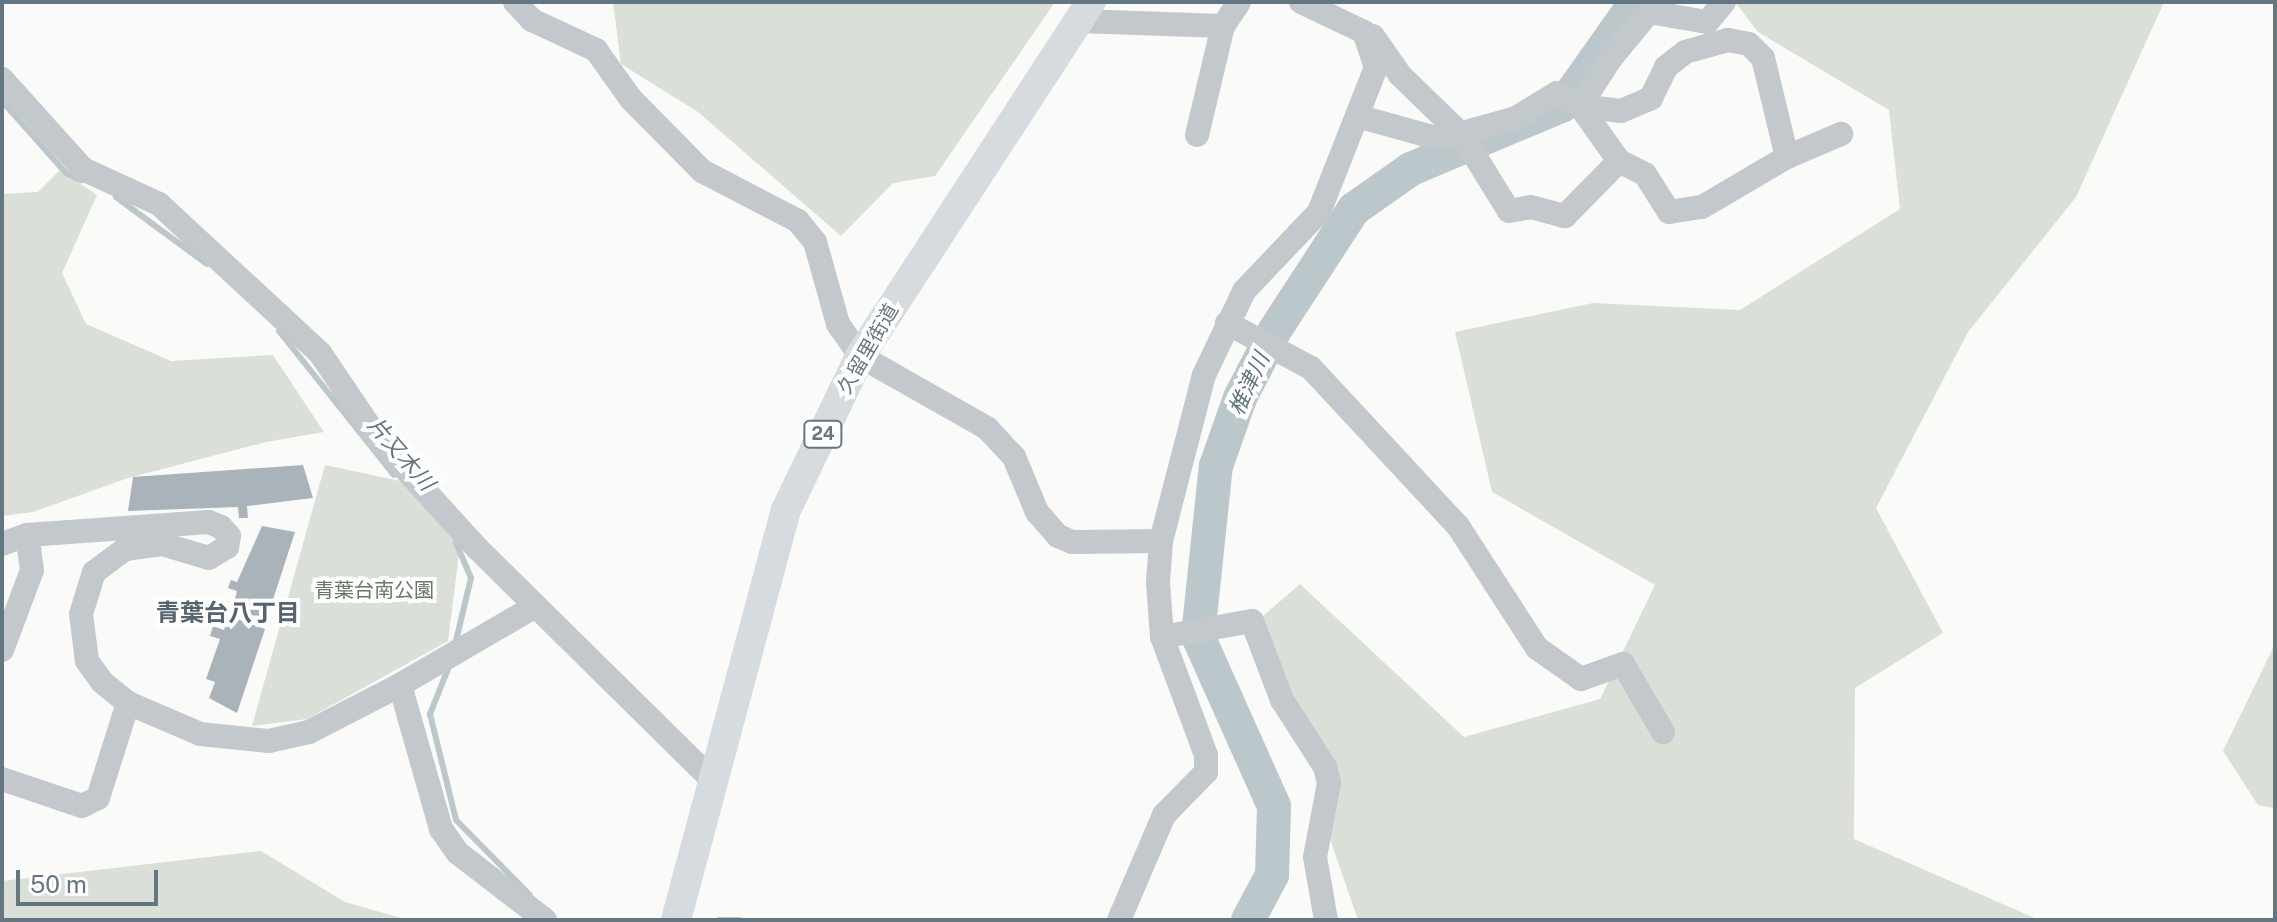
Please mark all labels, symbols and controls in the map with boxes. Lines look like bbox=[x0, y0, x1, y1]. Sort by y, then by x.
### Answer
street label: 久留里街道 bbox=[833, 300, 903, 398]
water label: 椎津川 bbox=[1223, 349, 1275, 419]
water label: 片又木川 bbox=[362, 412, 440, 496]
road number: 24 bbox=[803, 420, 843, 448]
park label: 青葉台南公園 bbox=[314, 578, 434, 602]
district label: 青葉台八丁目 bbox=[156, 599, 300, 627]
scale bar bbox=[20, 854, 162, 904]
text: 50 m bbox=[30, 870, 87, 898]

